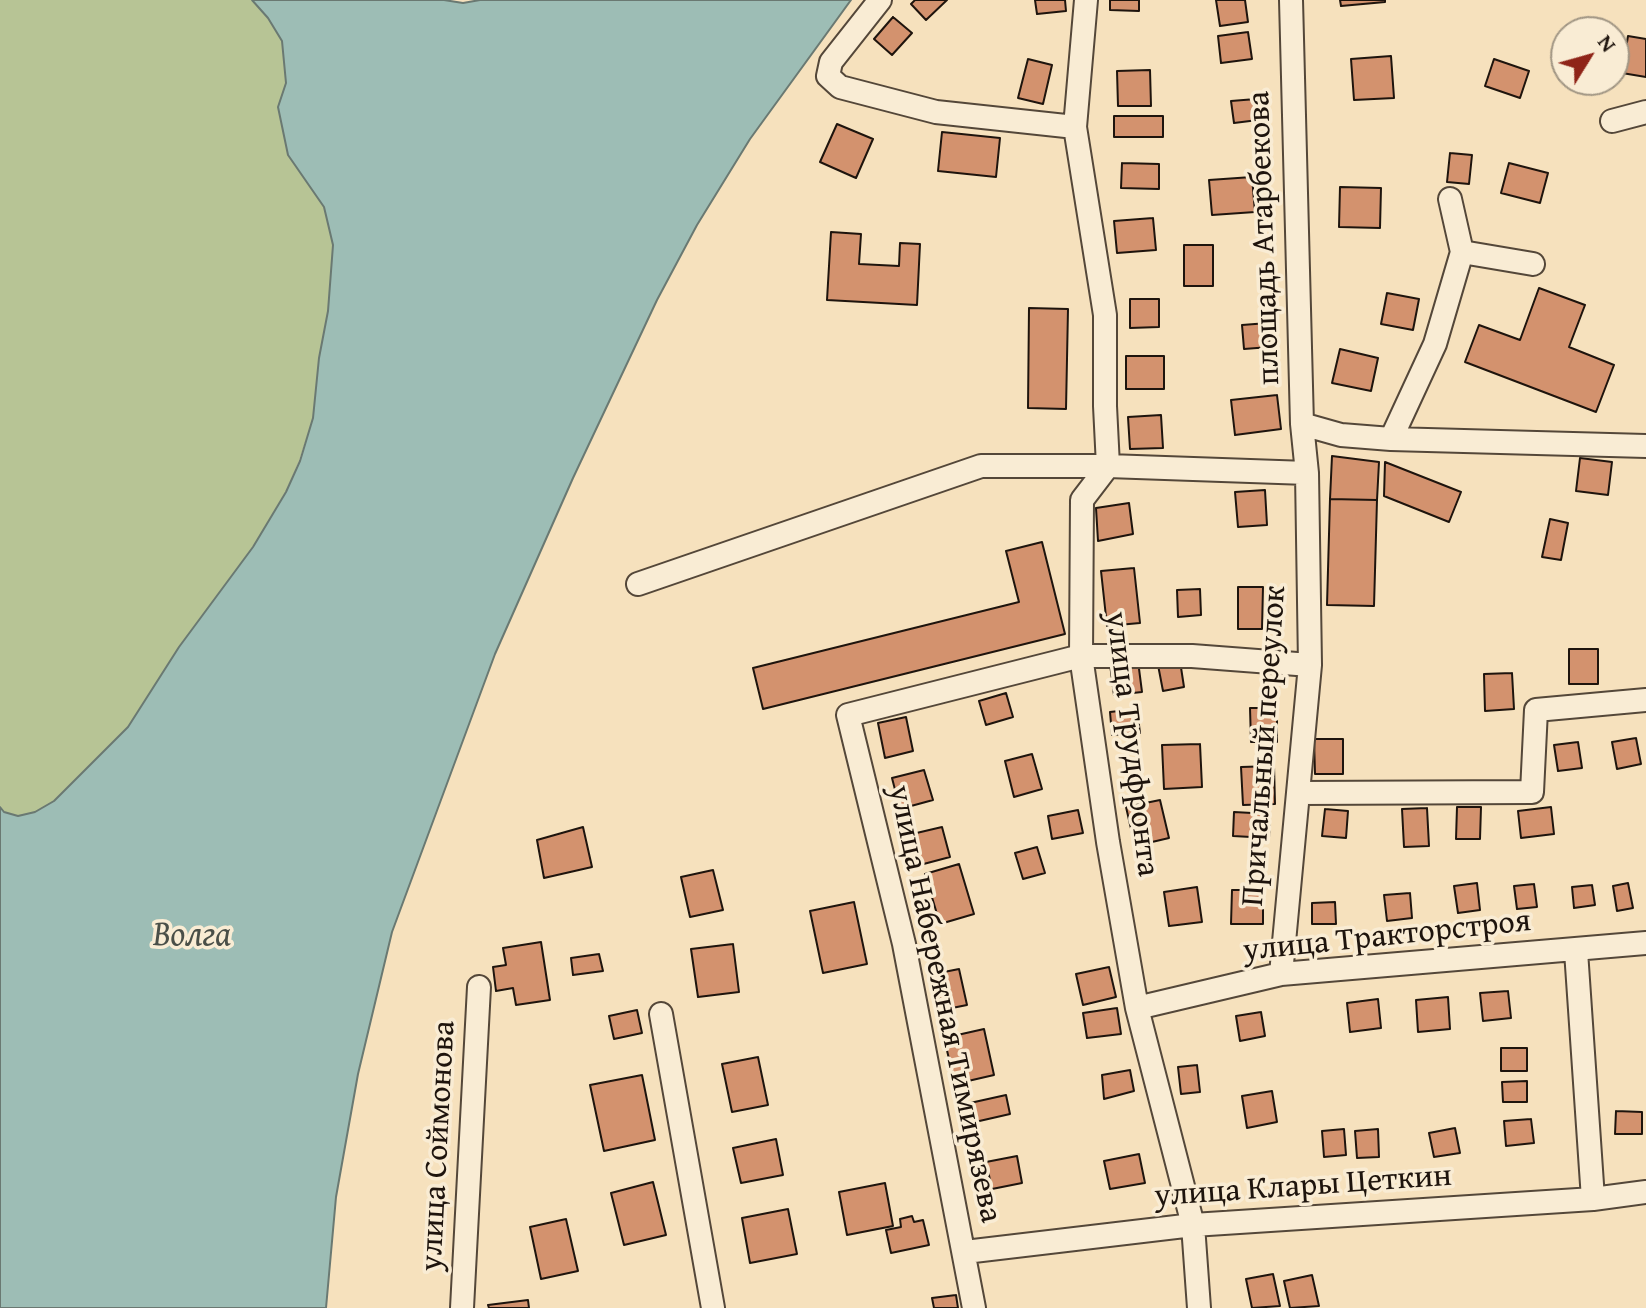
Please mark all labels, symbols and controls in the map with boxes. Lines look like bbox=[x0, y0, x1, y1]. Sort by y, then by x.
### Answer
north arrow bbox=[1550, 16, 1630, 96]
text: N bbox=[1590, 27, 1625, 58]
street label: площадь Атарбекова bbox=[1241, 90, 1289, 386]
street label: Причальный переулок bbox=[1235, 584, 1295, 908]
street label: улица Трудфронта bbox=[1096, 609, 1166, 879]
street label: улица Набережная Тимирязева bbox=[879, 782, 1009, 1226]
street label: улица Тракторстроя bbox=[1241, 903, 1533, 971]
water label: Волга bbox=[153, 916, 231, 956]
street label: улица Соймонова bbox=[413, 1020, 465, 1272]
street label: улица Клары Цеткин bbox=[1153, 1157, 1453, 1217]

